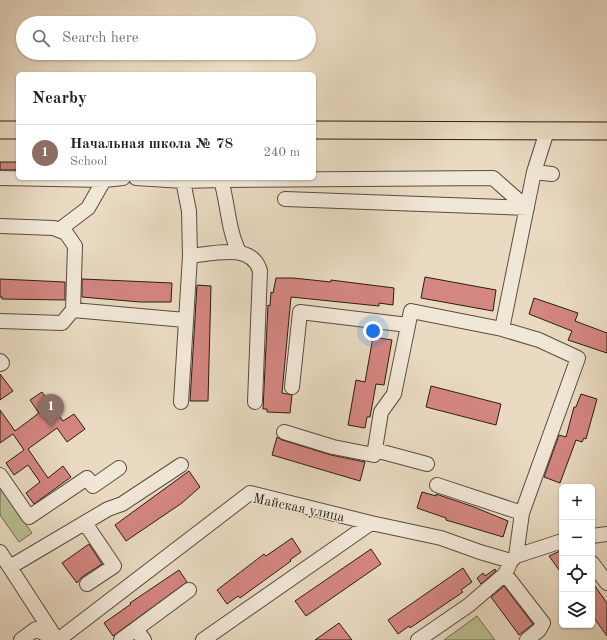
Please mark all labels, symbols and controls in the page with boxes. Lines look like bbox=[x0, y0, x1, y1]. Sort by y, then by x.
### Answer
search box bbox=[16, 16, 316, 60]
icon: search bbox=[30, 27, 52, 49]
text: Search here bbox=[62, 31, 139, 46]
text: Nearby bbox=[32, 90, 87, 107]
text: Начальная школа № 78 bbox=[70, 137, 233, 152]
text: 1 bbox=[41, 146, 49, 159]
text: 240 m bbox=[263, 146, 300, 159]
text: School bbox=[70, 155, 107, 168]
your location bbox=[363, 321, 383, 341]
pin: 1 bbox=[38, 394, 64, 427]
map controls bbox=[559, 484, 595, 628]
button: + bbox=[559, 484, 595, 520]
street label: Майская улица bbox=[252, 491, 346, 525]
button: − bbox=[559, 520, 595, 556]
button: locate bbox=[559, 556, 595, 592]
button: layers bbox=[559, 592, 595, 628]

